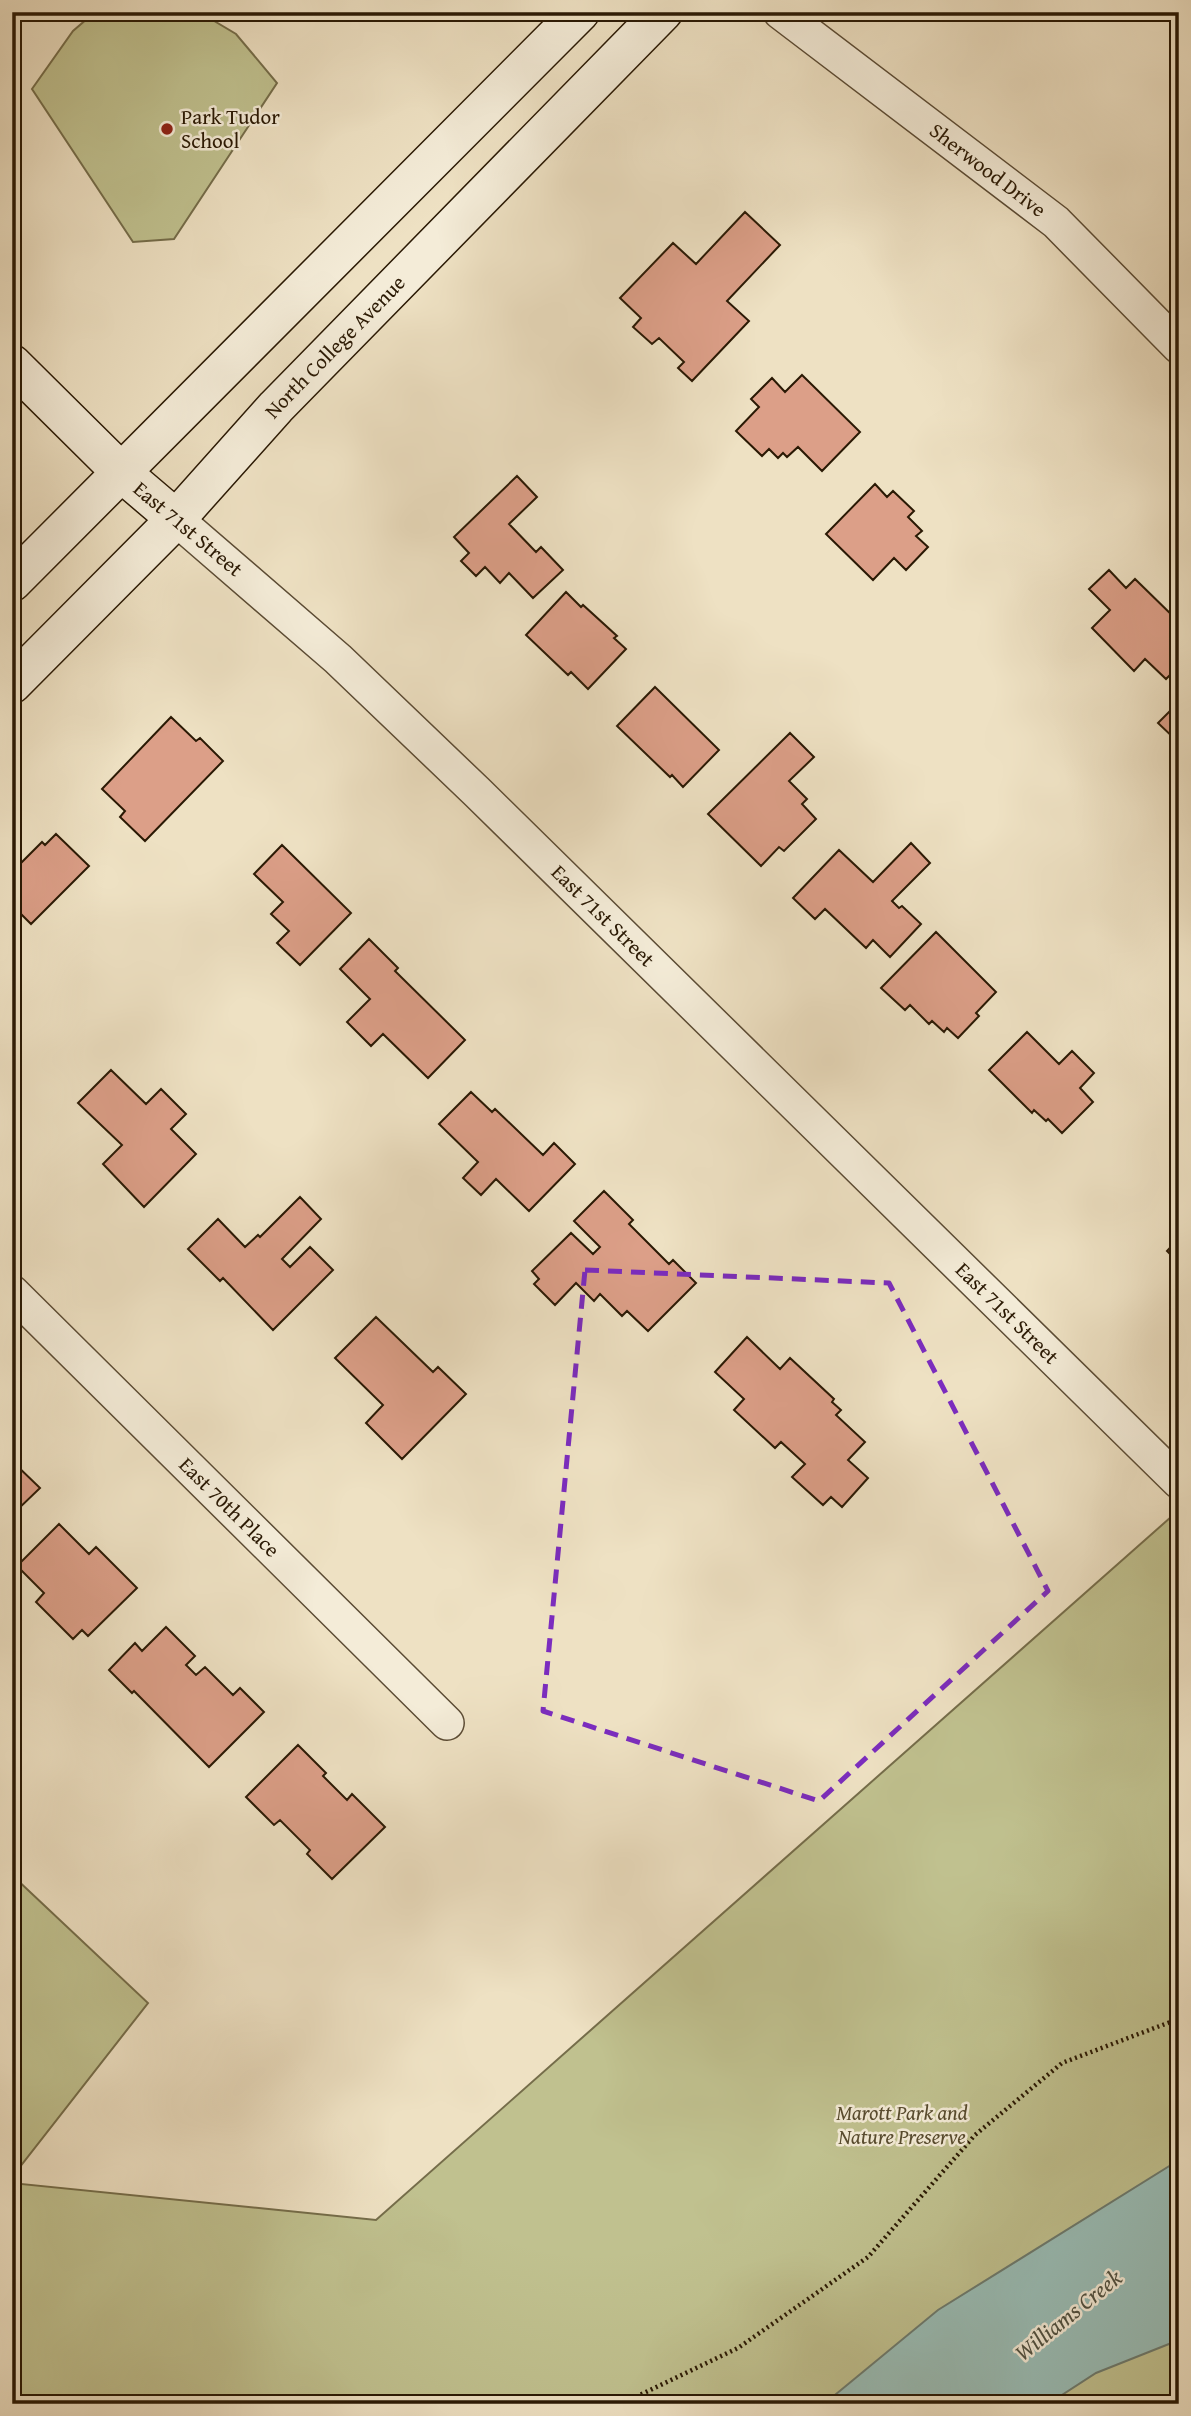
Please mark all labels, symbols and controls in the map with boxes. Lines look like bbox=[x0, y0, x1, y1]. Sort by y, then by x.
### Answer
place label: Park Tudor School bbox=[181, 101, 280, 156]
street label: Sherwood Drive bbox=[923, 115, 1053, 224]
marker: Park Tudor School bbox=[159, 121, 175, 137]
street label: North College Avenue bbox=[257, 268, 412, 425]
street label: East 71st Street bbox=[127, 473, 250, 584]
street label: East 71st Street bbox=[544, 857, 663, 974]
street label: East 71st Street bbox=[949, 1255, 1067, 1372]
street label: East 70th Place bbox=[172, 1450, 287, 1564]
park label: Marott Park and Nature Preserve bbox=[836, 2097, 968, 2152]
water label: Williams Creek bbox=[1007, 2261, 1129, 2368]

